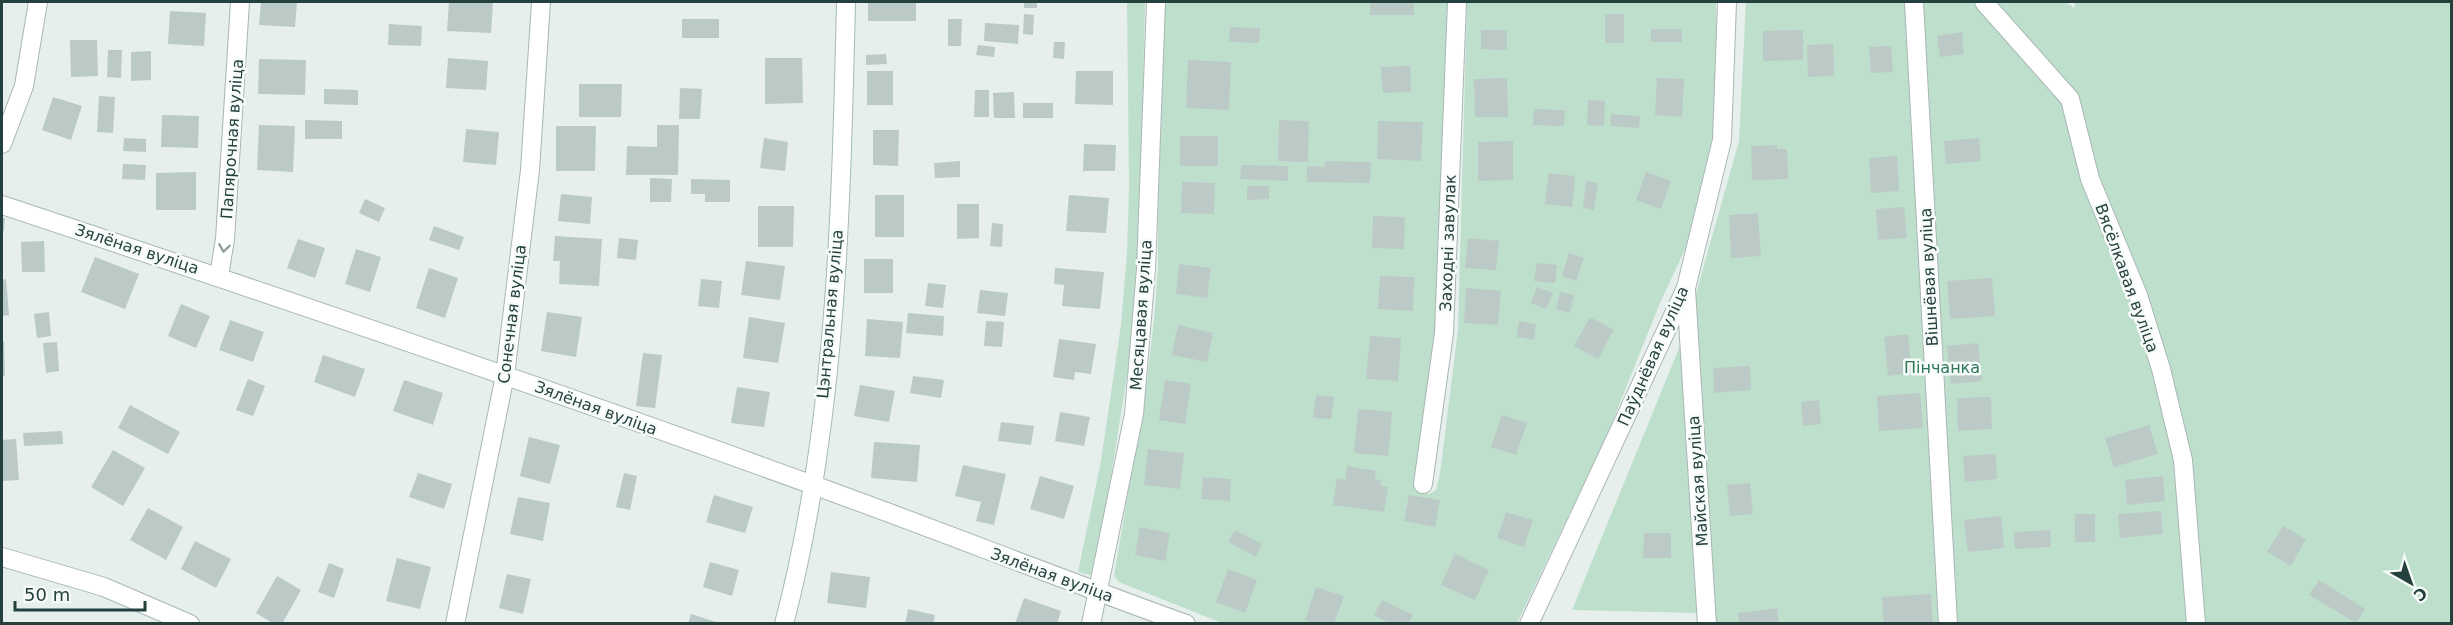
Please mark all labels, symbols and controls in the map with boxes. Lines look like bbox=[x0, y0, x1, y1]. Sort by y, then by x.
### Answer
street label: Папярочная вуліца bbox=[217, 58, 247, 220]
street label: Заходні завулак bbox=[1436, 174, 1460, 312]
street label: Вясёлкавая вуліца bbox=[2091, 201, 2163, 355]
street label: Вішнёвая вуліца bbox=[1916, 207, 1942, 347]
street label: Зялёная вуліца bbox=[73, 220, 201, 278]
street label: Цэнтральная вуліца bbox=[813, 229, 847, 399]
street label: Месяцавая вуліца bbox=[1126, 239, 1156, 391]
street label: Сонечная вуліца bbox=[494, 243, 530, 385]
one-way arrow bbox=[218, 244, 230, 253]
street label: Паўднёвая вуліца bbox=[1614, 283, 1692, 429]
park label: Пінчанка bbox=[1904, 358, 1980, 377]
street label: Зялёная вуліца bbox=[532, 377, 660, 439]
street label: Майская вуліца bbox=[1684, 415, 1712, 547]
street label: Зялёная вуліца bbox=[988, 544, 1116, 606]
north arrow bbox=[2381, 553, 2441, 613]
scale bar bbox=[15, 574, 146, 612]
text: С bbox=[2410, 583, 2431, 605]
text: 50 m bbox=[24, 584, 70, 605]

